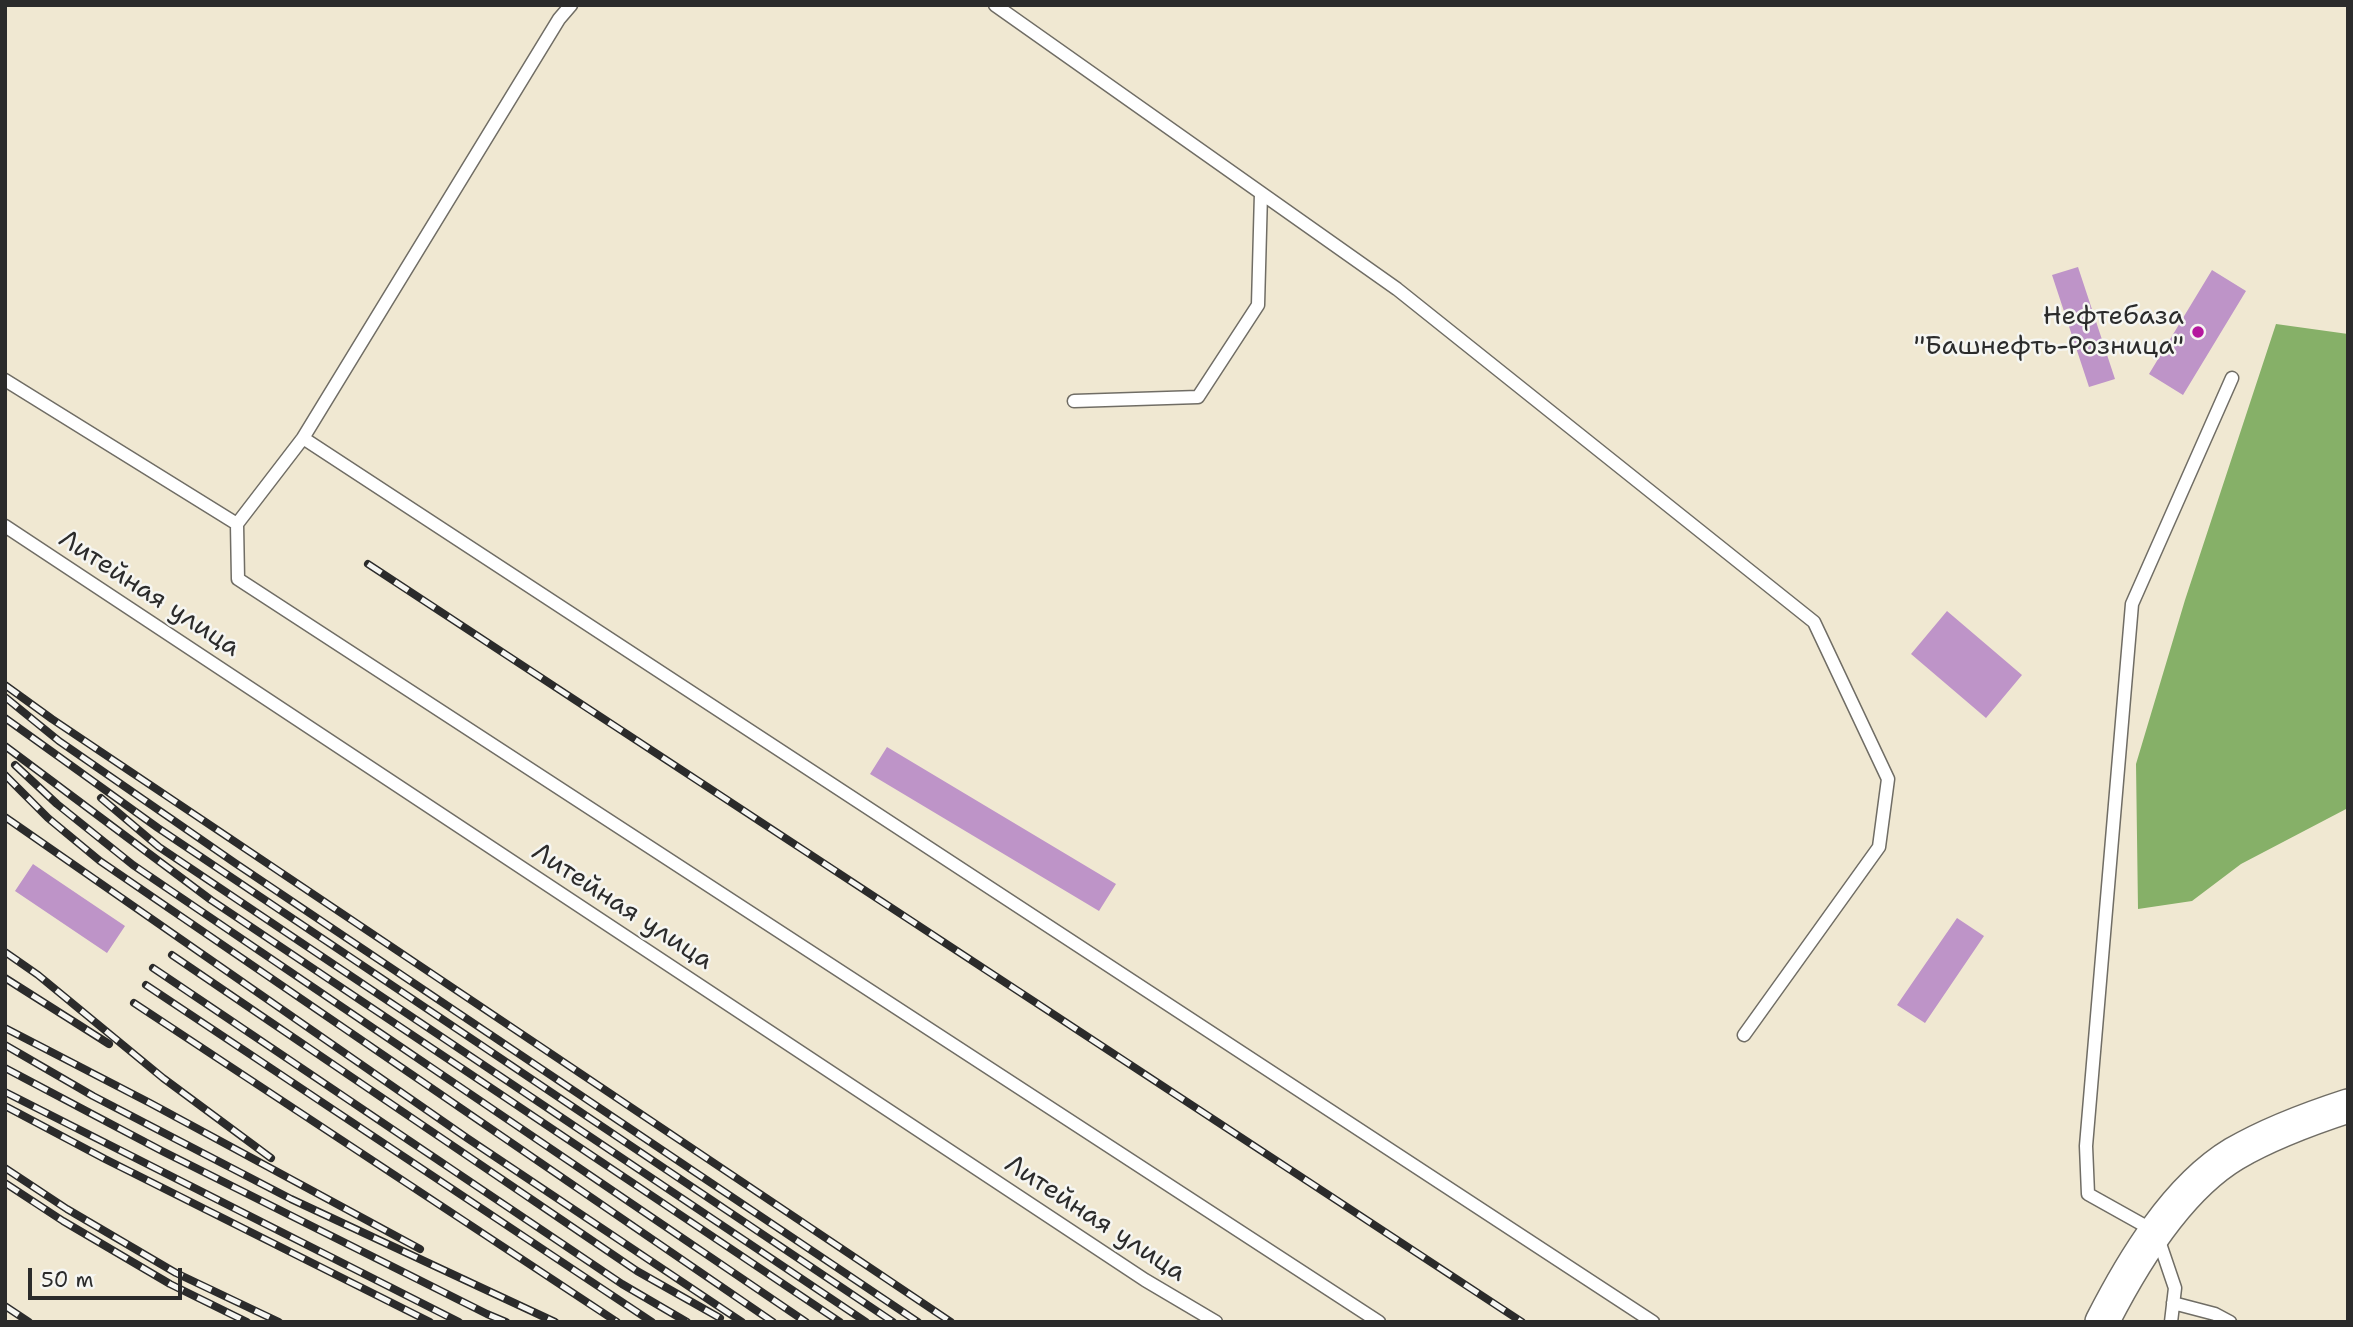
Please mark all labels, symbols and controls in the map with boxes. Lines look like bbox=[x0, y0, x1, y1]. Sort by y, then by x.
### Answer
place label: Нефтебаза "Башнефть-Розница" bbox=[1914, 301, 2184, 362]
marker: Нефтебаза "Башнефть-Розница" bbox=[2190, 324, 2206, 340]
street label: Литейная улица bbox=[53, 524, 245, 664]
street label: Литейная улица bbox=[526, 837, 718, 977]
street label: Литейная улица bbox=[999, 1149, 1191, 1289]
scale bar bbox=[32, 1254, 186, 1298]
text: 50 m bbox=[41, 1266, 94, 1294]

